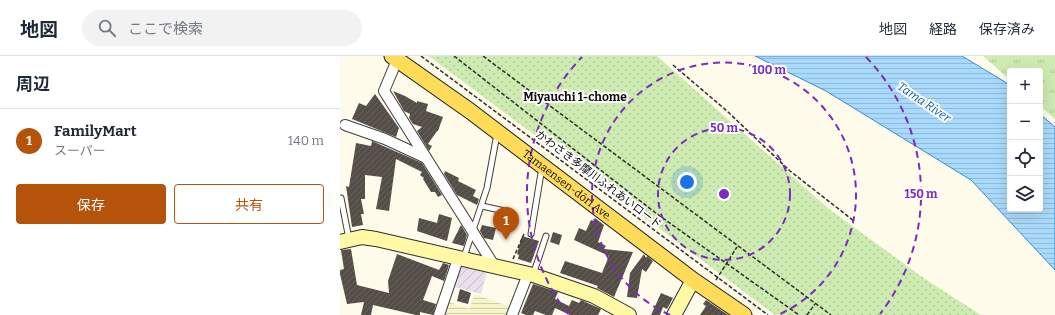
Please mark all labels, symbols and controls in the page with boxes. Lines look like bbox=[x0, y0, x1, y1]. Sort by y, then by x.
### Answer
search box bbox=[82, 10, 362, 46]
icon: search bbox=[96, 17, 118, 39]
text: 地図 bbox=[20, 18, 58, 41]
text: ここで検索 bbox=[128, 20, 203, 38]
text: 地図 bbox=[879, 21, 907, 38]
text: 経路 bbox=[929, 21, 957, 38]
text: 保存済み bbox=[979, 21, 1035, 38]
text: 100 m bbox=[752, 63, 787, 77]
map controls bbox=[1007, 68, 1043, 212]
button: + bbox=[1007, 68, 1043, 104]
text: 周辺 bbox=[16, 74, 50, 95]
water label: Tama River bbox=[895, 79, 954, 125]
district label: Miyauchi 1-chome bbox=[523, 90, 627, 104]
button: − bbox=[1007, 104, 1043, 140]
text: 50 m bbox=[710, 121, 738, 135]
text: FamilyMart bbox=[54, 122, 137, 140]
street label: かわさき多摩川ふれあいロード bbox=[533, 128, 664, 231]
text: 1 bbox=[26, 133, 32, 148]
text: 140 m bbox=[288, 133, 324, 148]
button: locate bbox=[1007, 140, 1043, 176]
text: スーパー bbox=[54, 143, 106, 158]
street label: Tamaensen-dōri Ave. bbox=[520, 147, 615, 224]
your location bbox=[677, 172, 697, 192]
button: layers bbox=[1007, 176, 1043, 212]
button: 保存 bbox=[16, 184, 166, 224]
button: 共有 bbox=[174, 184, 324, 224]
centre of rings bbox=[717, 187, 731, 201]
text: 150 m bbox=[905, 187, 938, 201]
pin: 1 bbox=[493, 207, 519, 240]

